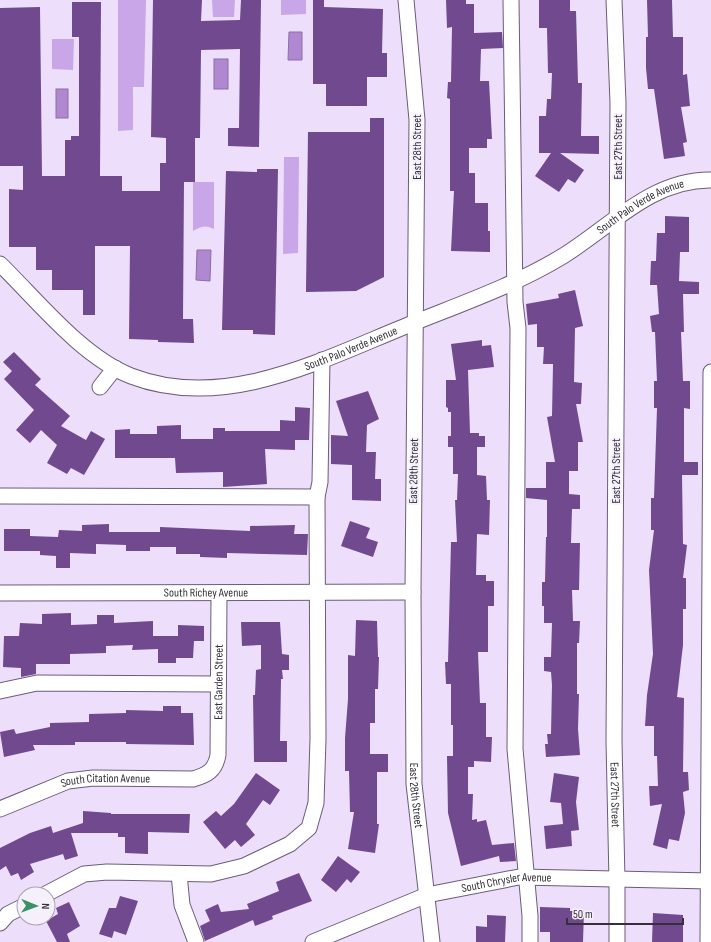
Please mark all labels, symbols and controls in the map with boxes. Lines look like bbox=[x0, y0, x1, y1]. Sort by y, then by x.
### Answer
street label: East 28th Street bbox=[410, 114, 425, 180]
street label: East 27th Street bbox=[611, 114, 626, 180]
street label: South Palo Verde Avenue bbox=[594, 176, 686, 237]
street label: South Palo Verde Avenue bbox=[302, 323, 400, 374]
street label: East 28th Street bbox=[406, 438, 422, 504]
street label: East 27th Street bbox=[609, 438, 624, 504]
street label: South Richey Avenue bbox=[164, 585, 248, 600]
street label: East Garden Street bbox=[211, 644, 226, 720]
street label: East 27th Street bbox=[607, 762, 623, 828]
street label: East 28th Street bbox=[406, 763, 427, 829]
street label: South Citation Avenue bbox=[58, 770, 150, 791]
street label: South Chrysler Avenue bbox=[460, 869, 552, 896]
north arrow bbox=[16, 886, 56, 926]
scale bar bbox=[567, 900, 683, 926]
text: N bbox=[39, 903, 52, 909]
text: 50 m bbox=[573, 907, 593, 922]

